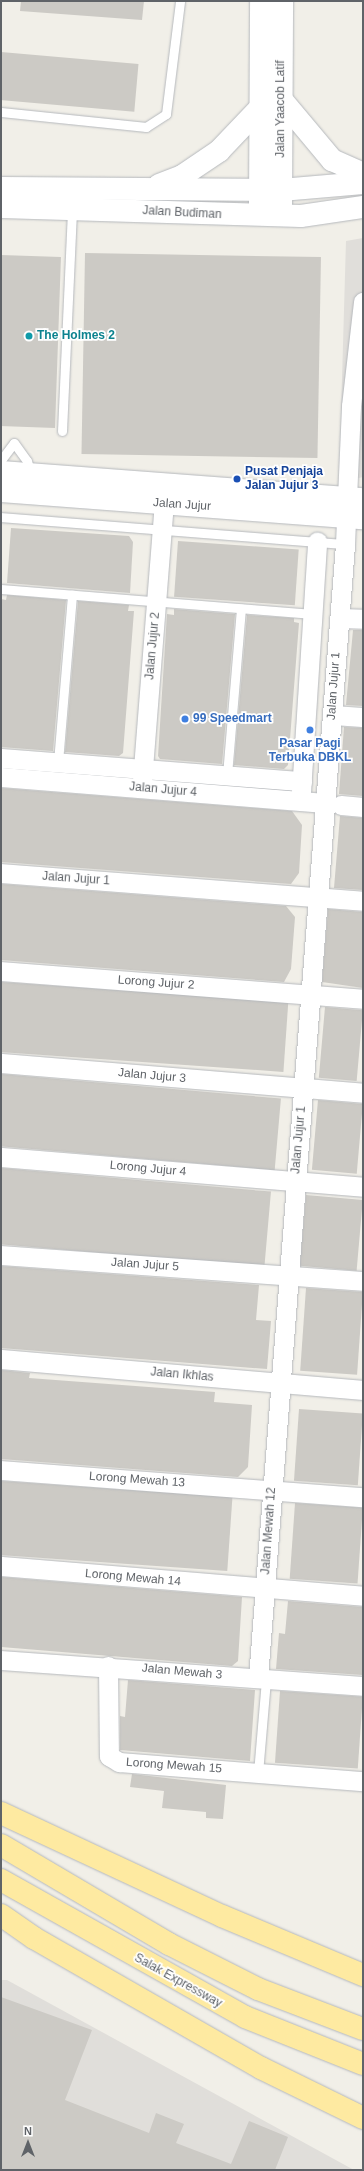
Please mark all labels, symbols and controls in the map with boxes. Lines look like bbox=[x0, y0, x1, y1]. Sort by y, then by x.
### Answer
street label: Jalan Yaacob Latif bbox=[274, 60, 288, 158]
street label: Jalan Budiman bbox=[142, 204, 222, 222]
place label: The Holmes 2 bbox=[37, 329, 115, 343]
marker: The Holmes 2 bbox=[24, 331, 34, 341]
place label: Pusat Penjaja Jalan Jujur 3 bbox=[245, 465, 323, 493]
marker: Pusat Penjaja Jalan Jujur 3 bbox=[232, 474, 242, 484]
street label: Jalan Jujur bbox=[153, 496, 211, 514]
street label: Jalan Jujur 2 bbox=[143, 611, 163, 681]
street label: Jalan Jujur 1 bbox=[324, 652, 344, 720]
place label: 99 Speedmart bbox=[193, 712, 272, 726]
marker: 99 Speedmart bbox=[180, 714, 190, 724]
marker: Pasar Pagi Terbuka DBKL bbox=[305, 725, 315, 735]
place label: Pasar Pagi Terbuka DBKL bbox=[269, 737, 351, 765]
street label: Jalan Jujur 4 bbox=[128, 780, 198, 800]
street label: Jalan Jujur 1 bbox=[42, 869, 110, 889]
street label: Lorong Jujur 2 bbox=[117, 973, 195, 993]
street label: Jalan Jujur 3 bbox=[117, 1066, 187, 1086]
street label: Jalan Jujur 1 bbox=[289, 1105, 309, 1175]
street label: Lorong Jujur 4 bbox=[109, 1158, 187, 1180]
street label: Jalan Jujur 5 bbox=[111, 1255, 179, 1275]
street label: Jalan Ikhlas bbox=[150, 1365, 214, 1385]
street label: Lorong Mewah 13 bbox=[89, 1469, 185, 1491]
street label: Jalan Mewah 12 bbox=[259, 1487, 279, 1575]
street label: Lorong Mewah 14 bbox=[85, 1567, 181, 1589]
street label: Jalan Mewah 3 bbox=[141, 1661, 223, 1683]
street label: Lorong Mewah 15 bbox=[126, 1755, 222, 1777]
street label: Salak Expressway bbox=[132, 1951, 224, 2011]
north arrow bbox=[8, 2123, 48, 2163]
text: N bbox=[24, 2125, 32, 2137]

